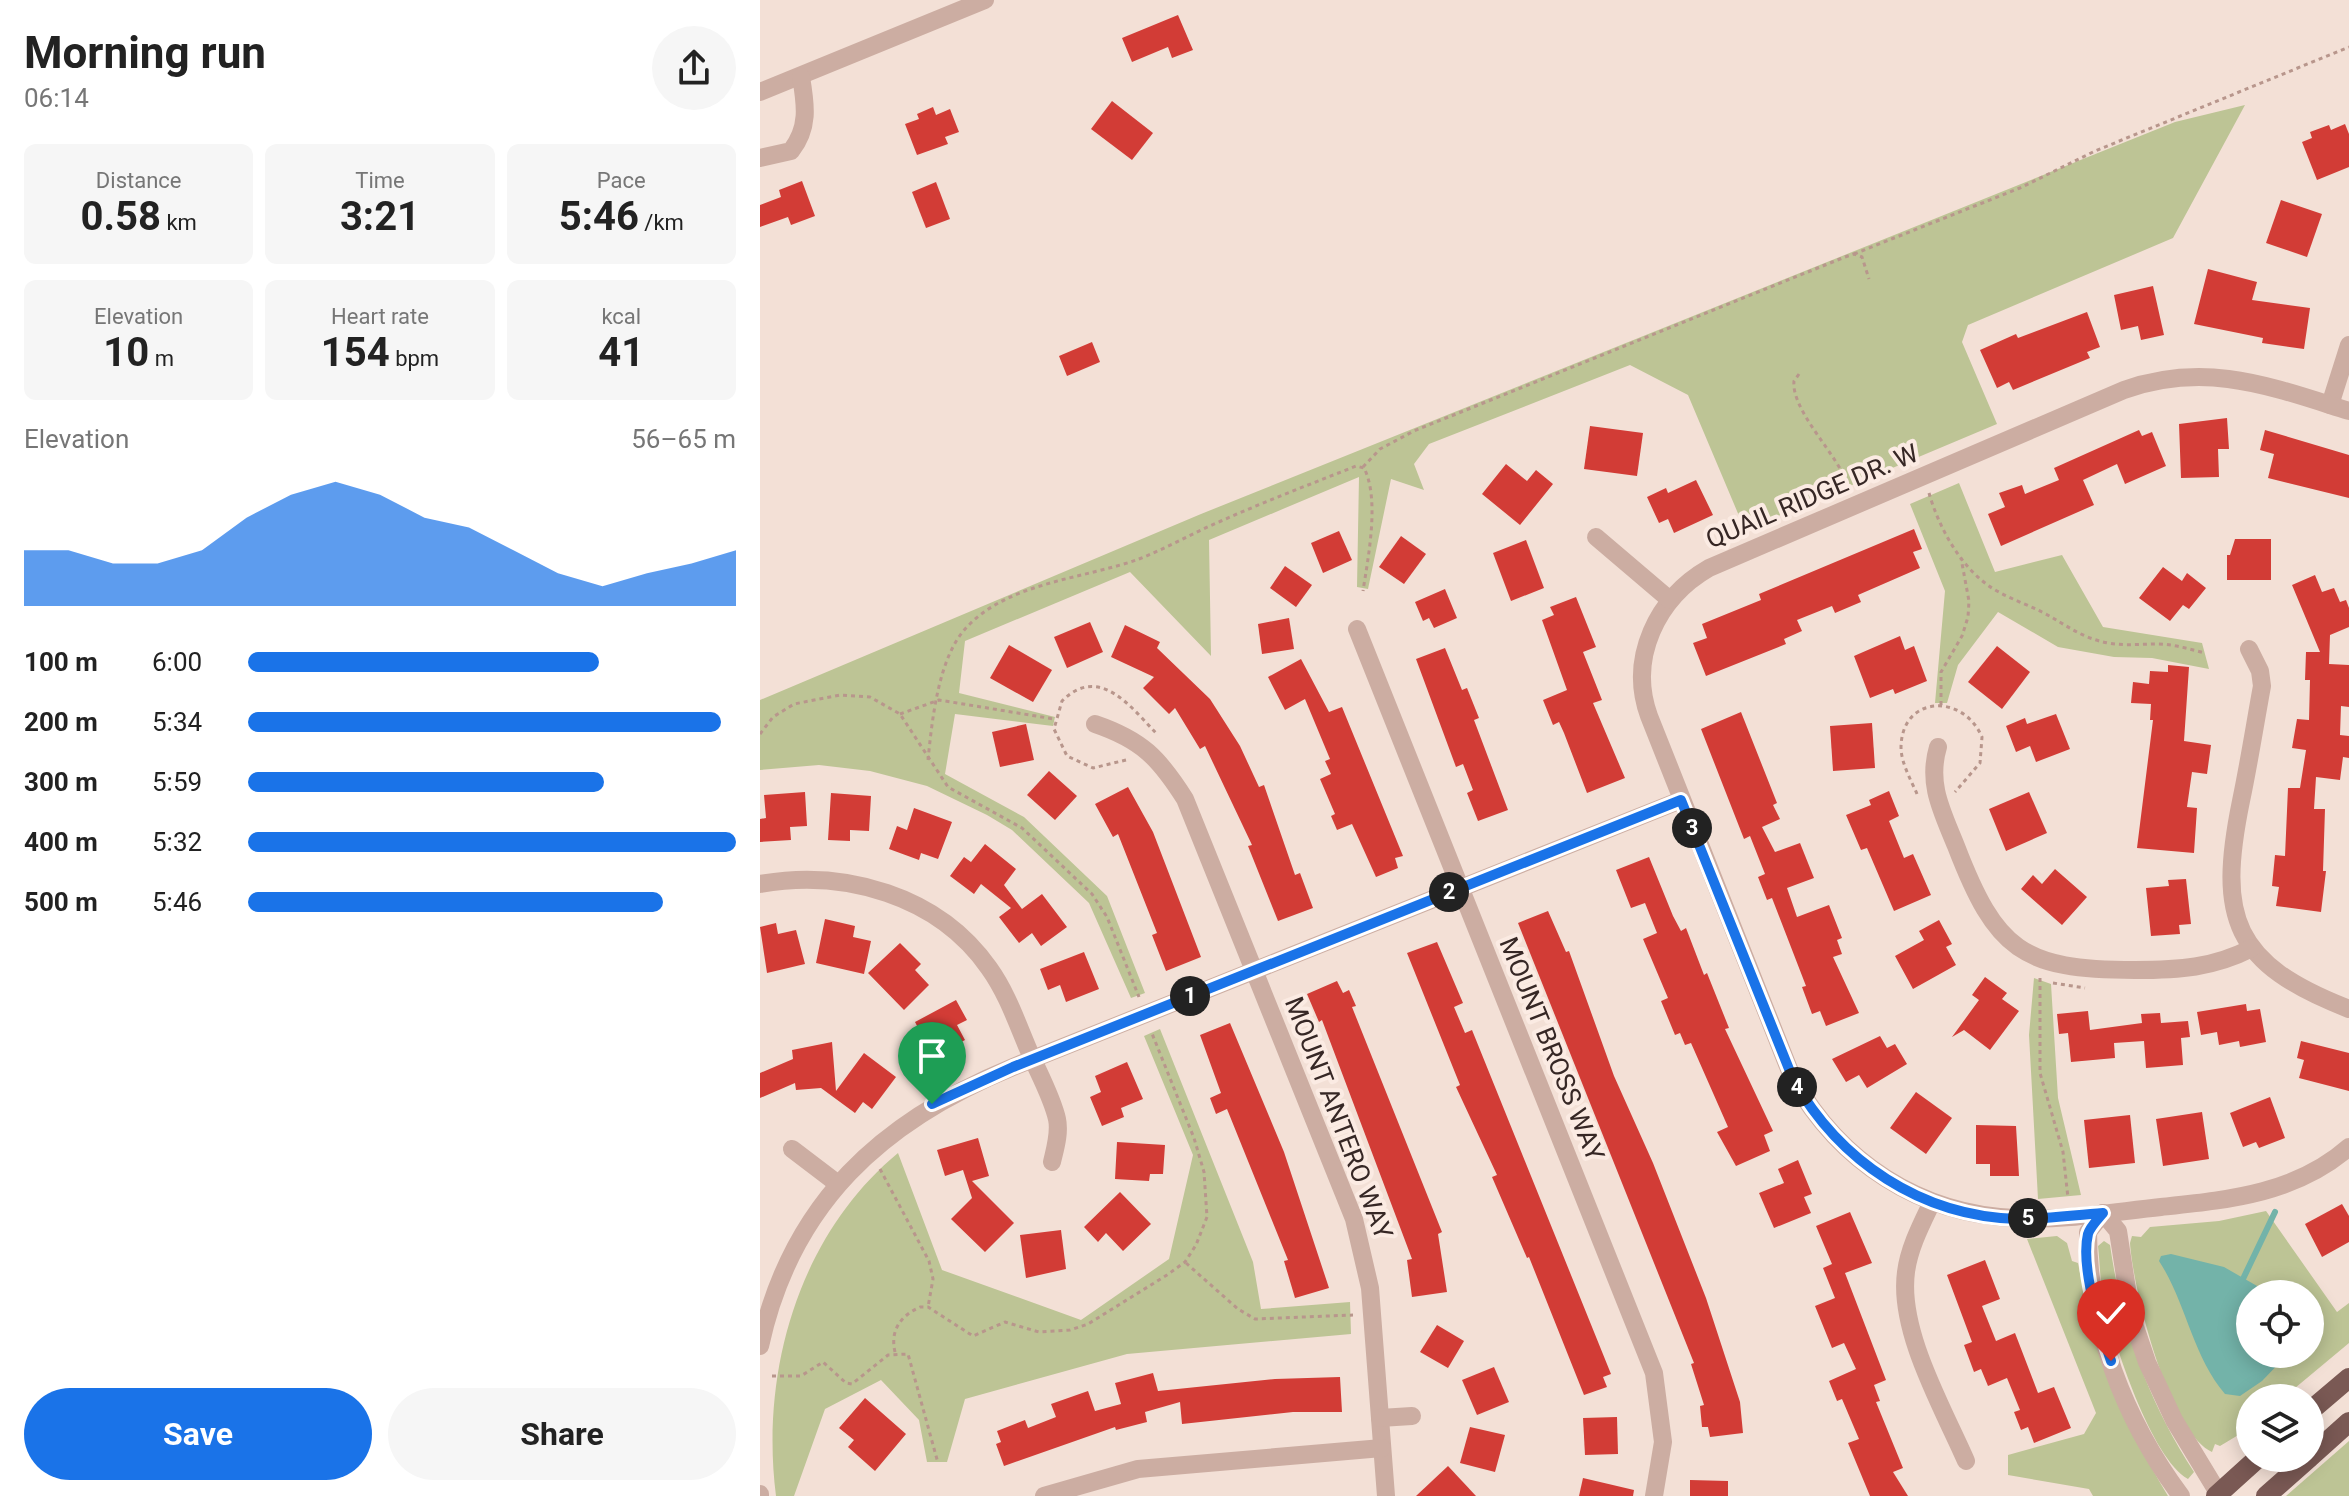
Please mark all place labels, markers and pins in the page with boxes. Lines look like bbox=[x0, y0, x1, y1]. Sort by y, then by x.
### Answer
pin: 3 bbox=[1672, 808, 1712, 848]
pin: 2 bbox=[1429, 872, 1469, 912]
pin: 1 bbox=[1170, 976, 1210, 1016]
pin bbox=[898, 1022, 966, 1104]
pin: 4 bbox=[1777, 1067, 1817, 1107]
pin: 5 bbox=[2008, 1198, 2048, 1238]
pin bbox=[2077, 1279, 2145, 1361]

